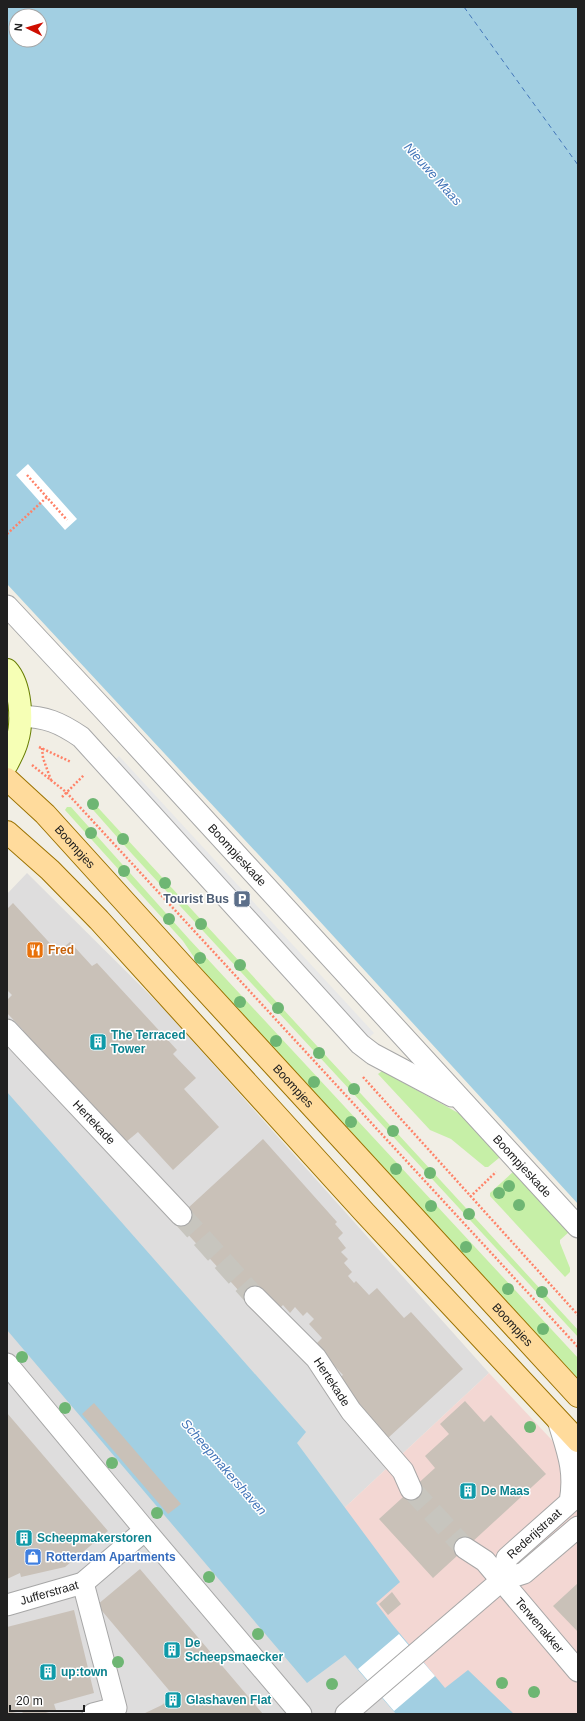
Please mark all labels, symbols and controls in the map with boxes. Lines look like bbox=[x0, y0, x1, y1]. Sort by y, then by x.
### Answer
north arrow bbox=[8, 8, 48, 48]
text: N bbox=[12, 23, 24, 32]
water label: Nieuwe Maas bbox=[401, 140, 465, 209]
street label: Boompjeskade bbox=[205, 821, 269, 889]
street label: Boompjes bbox=[52, 822, 98, 871]
parking icon: Tourist Bus bbox=[232, 889, 252, 909]
place label: Tourist Bus bbox=[163, 892, 229, 906]
restaurant icon: Fred bbox=[25, 940, 45, 960]
place label: Fred bbox=[48, 943, 74, 957]
place label: The Terraced Tower bbox=[111, 1028, 185, 1056]
building icon: The Terraced Tower bbox=[88, 1032, 108, 1052]
street label: Boompjes bbox=[270, 1062, 317, 1110]
street label: Hertekade bbox=[70, 1098, 118, 1148]
street label: Boompjeskade bbox=[490, 1132, 554, 1200]
street label: Boompjes bbox=[489, 1300, 536, 1349]
street label: Hertekade bbox=[311, 1355, 353, 1409]
water label: Scheepmakershaven bbox=[178, 1416, 270, 1518]
building icon: De Maas bbox=[458, 1481, 478, 1501]
place label: De Maas bbox=[481, 1484, 530, 1498]
street label: Rederijstraat bbox=[504, 1505, 565, 1562]
building icon: Scheepmakerstoren bbox=[14, 1528, 34, 1548]
place label: Scheepmakerstoren bbox=[37, 1531, 152, 1545]
shop icon: Rotterdam Apartments bbox=[23, 1547, 43, 1567]
place label: Rotterdam Apartments bbox=[46, 1550, 176, 1564]
street label: Jufferstraat bbox=[19, 1578, 81, 1608]
street label: Terwenakker bbox=[512, 1595, 567, 1656]
place label: De Scheepsmaecker bbox=[185, 1636, 283, 1664]
building icon: De Scheepsmaecker bbox=[162, 1640, 182, 1660]
building icon: up:town bbox=[38, 1662, 58, 1682]
place label: up:town bbox=[61, 1665, 108, 1679]
scale bar bbox=[10, 1687, 84, 1713]
building icon: Glashaven Flat bbox=[163, 1690, 183, 1710]
place label: Glashaven Flat bbox=[186, 1693, 271, 1707]
text: 20 m bbox=[16, 1694, 43, 1708]

